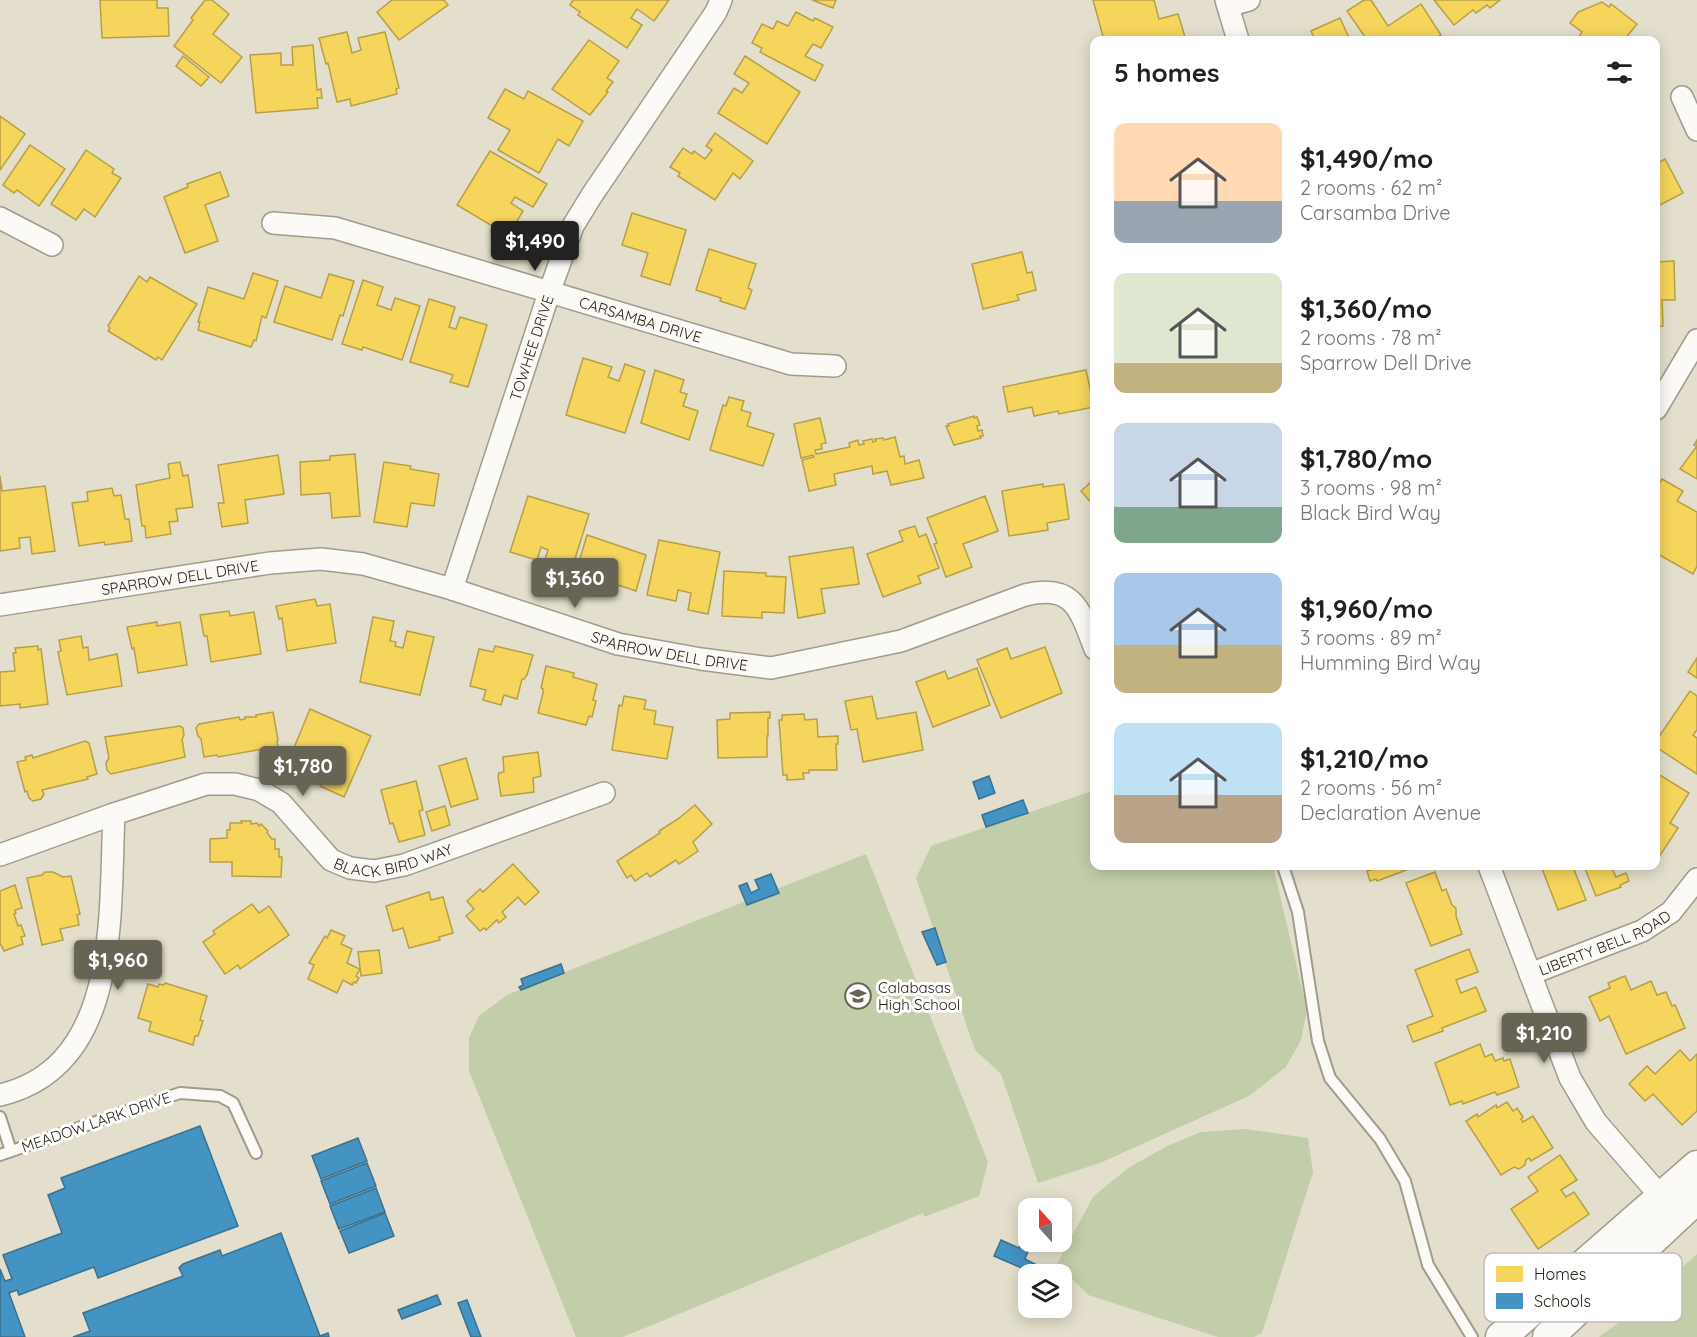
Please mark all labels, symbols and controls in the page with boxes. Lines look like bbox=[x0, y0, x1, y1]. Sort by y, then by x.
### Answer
text: 5 homes bbox=[1114, 56, 1220, 89]
icon: filters bbox=[1603, 56, 1636, 89]
text: $1,490/mo bbox=[1300, 142, 1433, 175]
icon: home bbox=[1162, 147, 1234, 219]
text: 2 rooms · 62 m² bbox=[1300, 175, 1442, 200]
text: Carsamba Drive bbox=[1300, 200, 1451, 225]
pin: $1,490 bbox=[486, 221, 584, 272]
text: $1,490 bbox=[505, 228, 565, 253]
street label: TOWHEE DRIVE bbox=[505, 292, 557, 403]
street label: CARSAMBA DRIVE bbox=[577, 292, 704, 346]
text: $1,360/mo bbox=[1300, 292, 1432, 325]
icon: home bbox=[1162, 297, 1234, 369]
text: 2 rooms · 78 m² bbox=[1300, 325, 1442, 350]
text: Sparrow Dell Drive bbox=[1300, 350, 1472, 375]
text: $1,780/mo bbox=[1300, 442, 1432, 475]
icon: home bbox=[1162, 447, 1234, 519]
text: 3 rooms · 98 m² bbox=[1300, 475, 1442, 500]
text: Black Bird Way bbox=[1300, 500, 1441, 525]
street label: SPARROW DELL DRIVE bbox=[100, 555, 260, 599]
pin: $1,360 bbox=[526, 558, 624, 609]
text: $1,360 bbox=[545, 565, 605, 590]
text: $1,960/mo bbox=[1300, 592, 1433, 625]
icon: home bbox=[1162, 597, 1234, 669]
text: 3 rooms · 89 m² bbox=[1300, 625, 1442, 650]
street label: SPARROW DELL DRIVE bbox=[589, 626, 749, 674]
text: Humming Bird Way bbox=[1300, 650, 1481, 675]
text: $1,210/mo bbox=[1300, 742, 1429, 775]
pin: $1,780 bbox=[254, 746, 352, 797]
icon: home bbox=[1162, 747, 1234, 819]
text: $1,780 bbox=[273, 753, 333, 778]
text: 2 rooms · 56 m² bbox=[1300, 775, 1442, 800]
text: Declaration Avenue bbox=[1300, 800, 1481, 825]
street label: BLACK BIRD WAY bbox=[331, 839, 455, 881]
street label: LIBERTY BELL ROAD bbox=[1536, 905, 1674, 979]
pin: $1,960 bbox=[69, 940, 167, 991]
text: $1,960 bbox=[88, 947, 148, 972]
place label: Calabasas High School bbox=[878, 978, 960, 1014]
school or university icon: Calabasas High School bbox=[843, 981, 873, 1011]
pin: $1,210 bbox=[1495, 1013, 1593, 1064]
text: $1,210 bbox=[1516, 1020, 1572, 1045]
street label: MEADOW LARK DRIVE bbox=[19, 1088, 173, 1156]
north arrow bbox=[1018, 1198, 1072, 1252]
map controls bbox=[1018, 1198, 1072, 1318]
legend bbox=[1484, 1253, 1682, 1322]
button: layers bbox=[1018, 1264, 1072, 1318]
text: Homes bbox=[1534, 1264, 1586, 1284]
text: Schools bbox=[1534, 1291, 1591, 1311]

